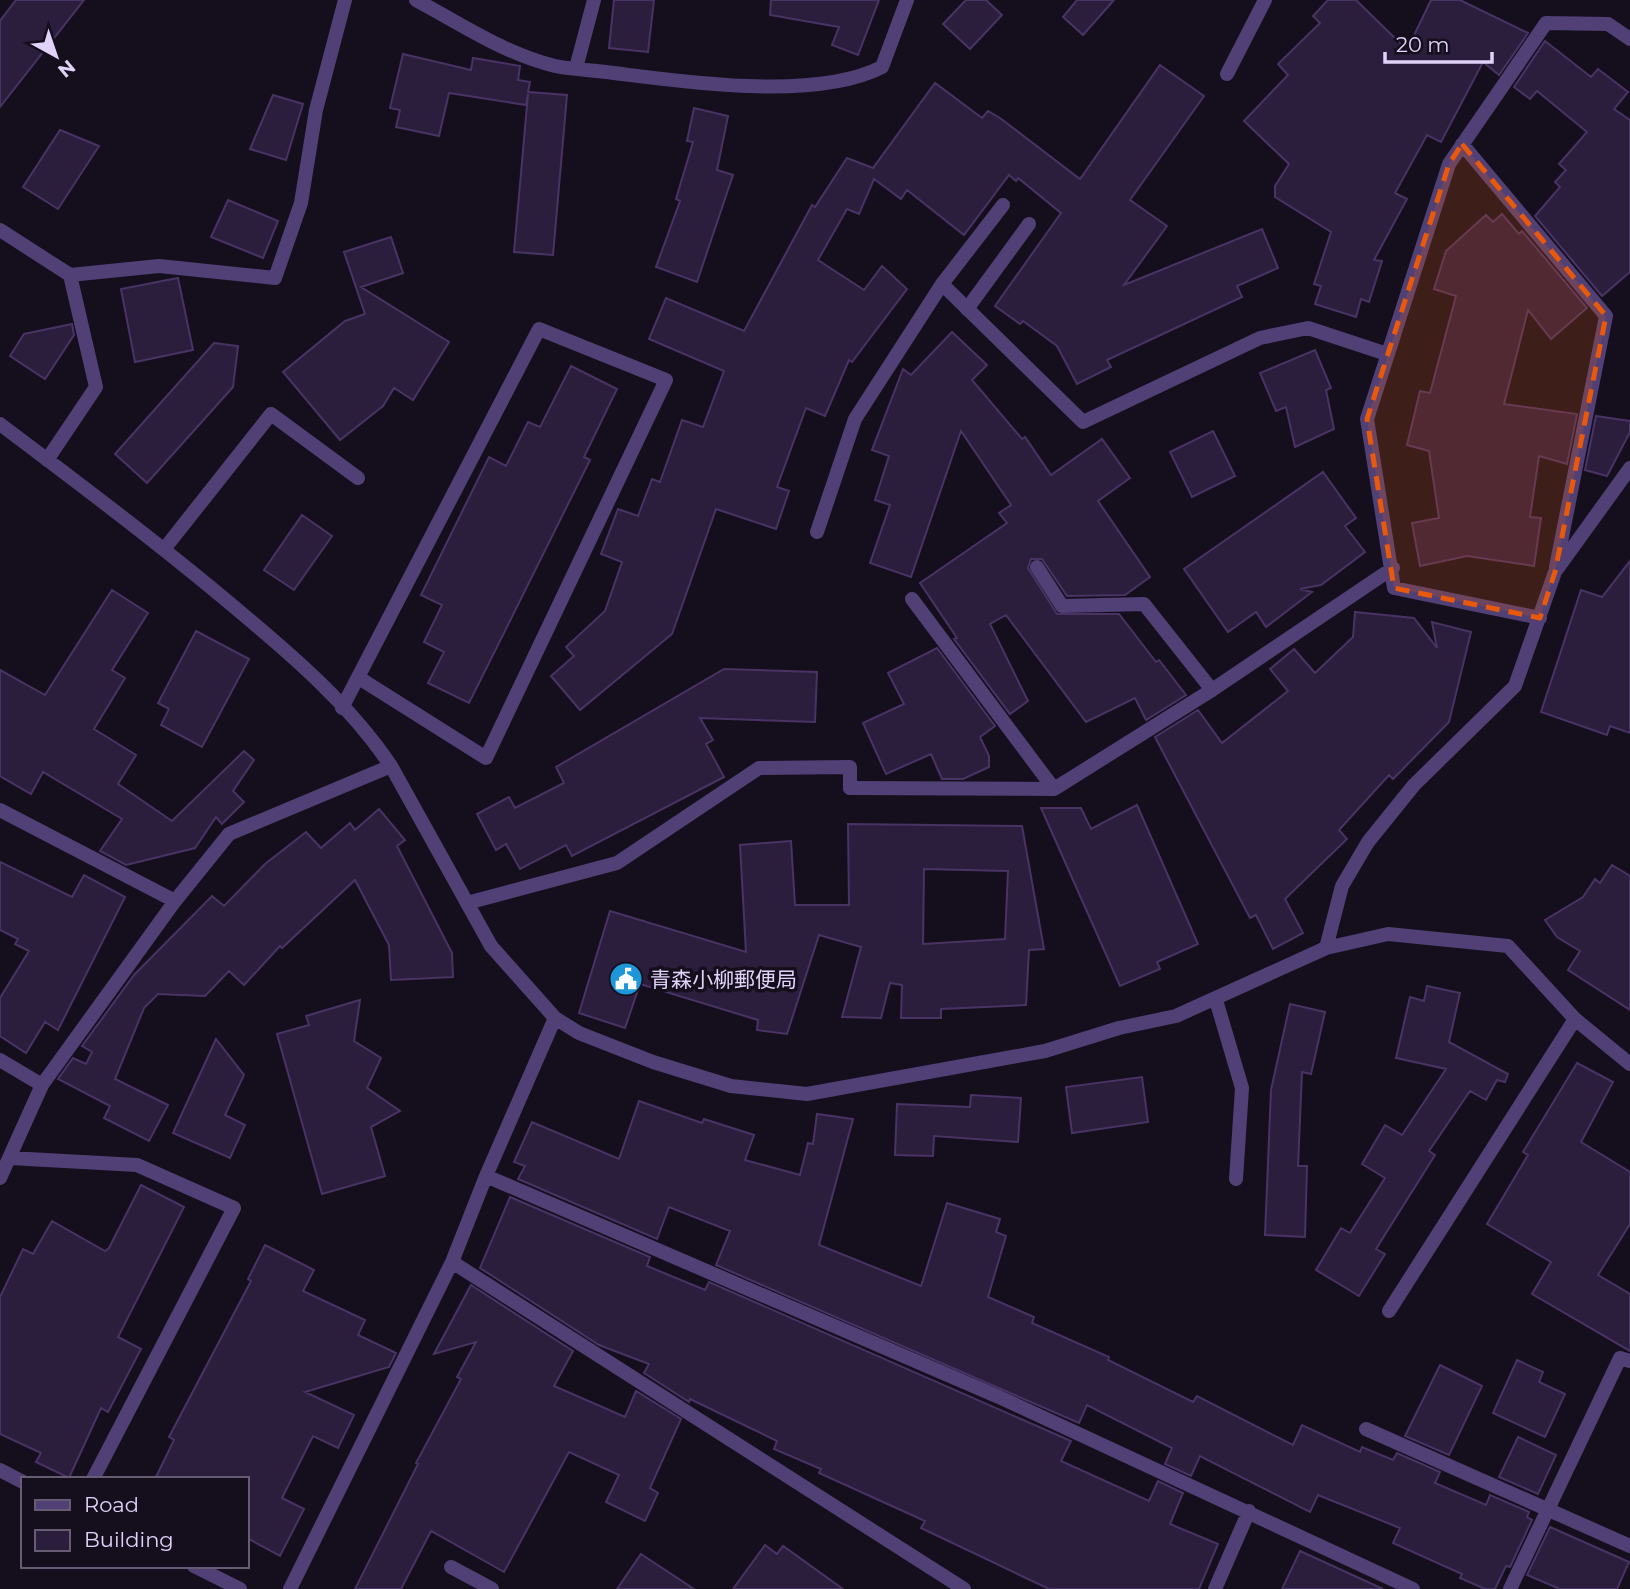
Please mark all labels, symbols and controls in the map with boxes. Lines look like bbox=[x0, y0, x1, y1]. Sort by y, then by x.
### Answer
north arrow bbox=[21, 21, 91, 91]
scale bar bbox=[1385, 21, 1492, 65]
text: 20 m bbox=[1396, 32, 1450, 57]
text: N bbox=[53, 55, 80, 82]
public building icon: 青森小柳郵便局 bbox=[607, 960, 645, 998]
place label: 青森小柳郵便局 bbox=[650, 967, 797, 992]
legend bbox=[21, 1477, 248, 1568]
text: Road bbox=[84, 1492, 139, 1517]
text: Building bbox=[84, 1527, 174, 1552]

